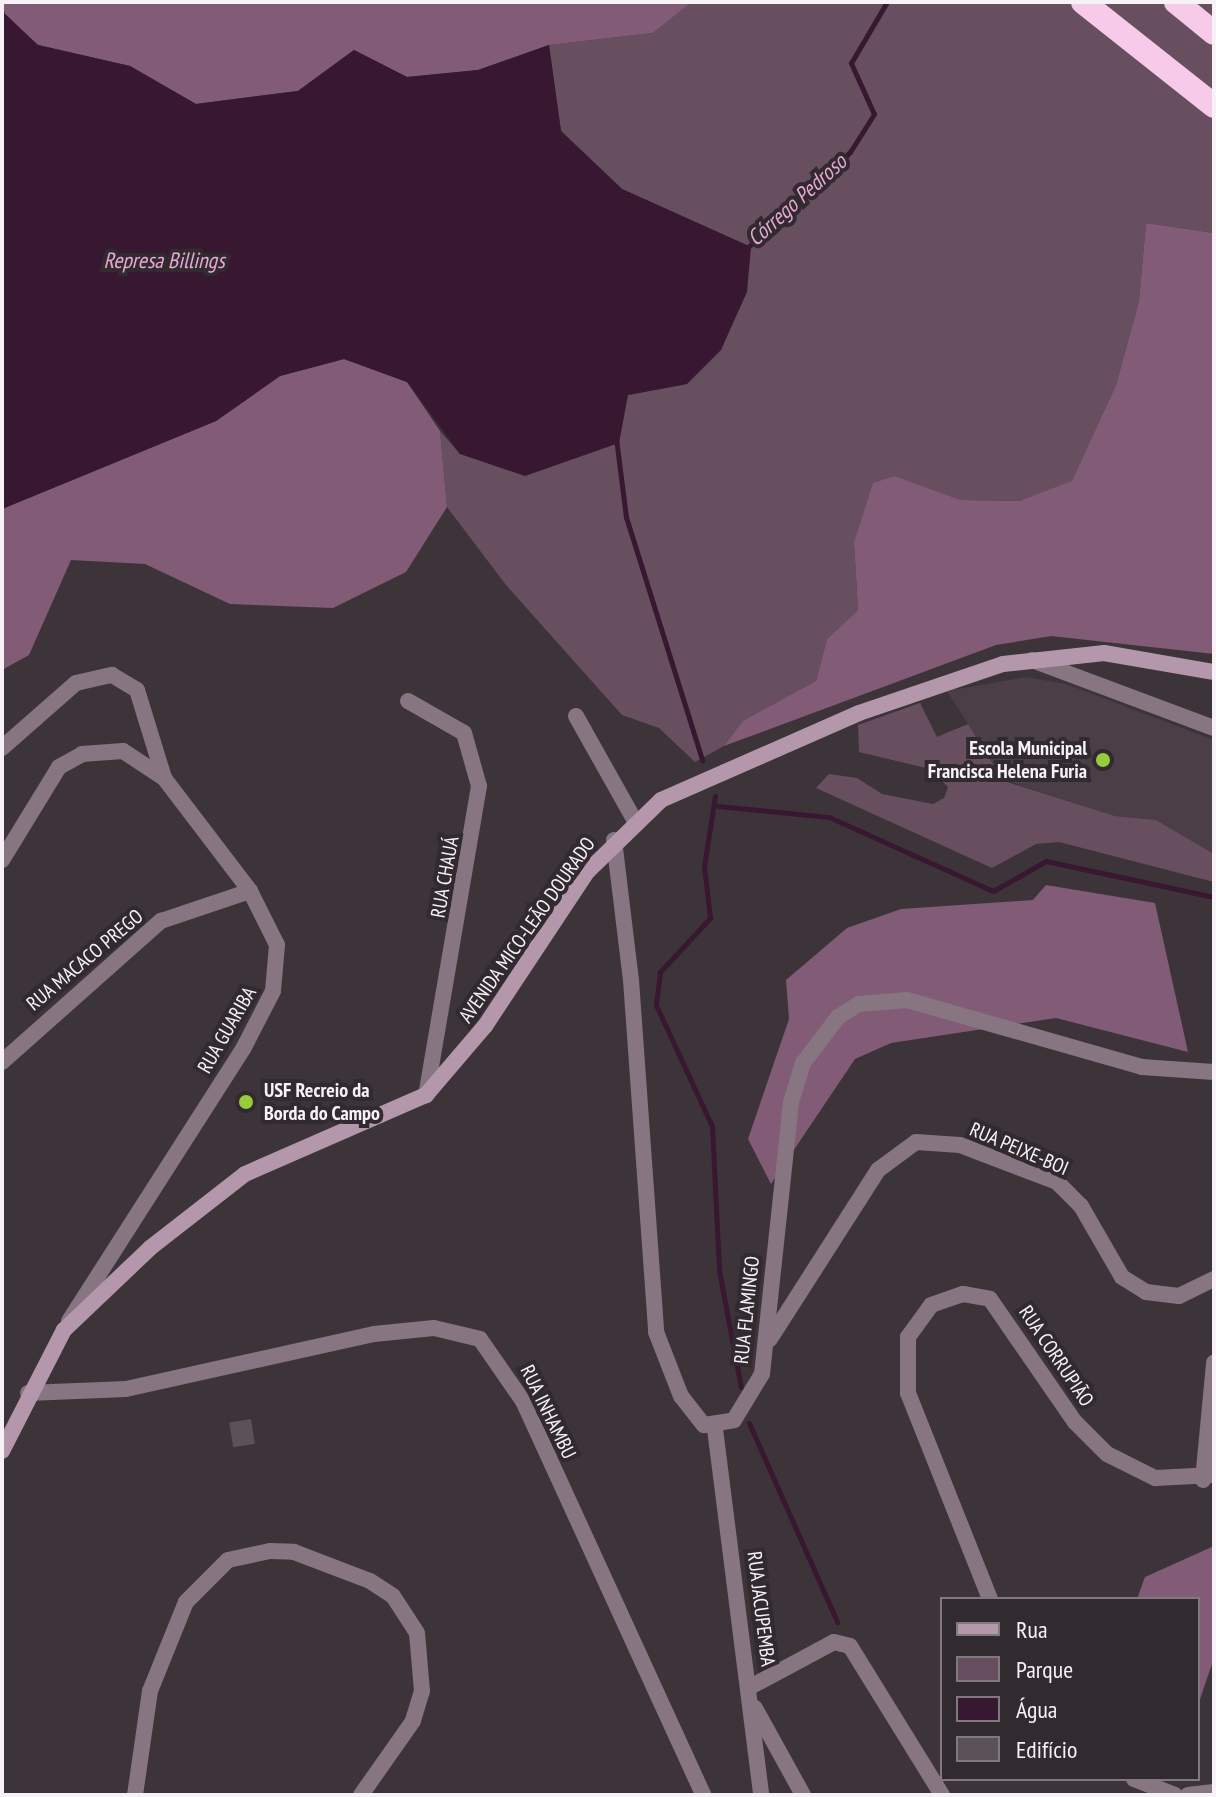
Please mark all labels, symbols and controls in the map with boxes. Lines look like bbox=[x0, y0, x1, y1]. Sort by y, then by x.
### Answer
water label: Córrego Pedroso bbox=[742, 149, 852, 251]
water label: Represa Billings bbox=[103, 248, 225, 274]
place label: Escola Municipal Francisca Helena Furia bbox=[928, 736, 1087, 783]
marker: Escola Municipal Francisca Helena Furia bbox=[1094, 751, 1112, 769]
street label: AVENIDA MICO-LEÃO DOURADO bbox=[454, 832, 600, 1028]
street label: RUA CHAUÁ bbox=[426, 834, 464, 920]
street label: RUA MACACO PREGO bbox=[22, 904, 148, 1016]
street label: RUA GUARIBA bbox=[192, 982, 262, 1078]
place label: USF Recreio da Borda do Campo bbox=[264, 1078, 380, 1125]
marker: USF Recreio da Borda do Campo bbox=[235, 1091, 257, 1113]
street label: RUA PEIXE-BOI bbox=[966, 1117, 1072, 1181]
street label: RUA FLAMINGO bbox=[729, 1255, 765, 1365]
street label: RUA CORRUPIÃO bbox=[1013, 1301, 1099, 1411]
street label: RUA INHAMBU bbox=[515, 1361, 581, 1463]
street label: RUA JACUPEMBA bbox=[742, 1550, 780, 1668]
legend bbox=[940, 1597, 1200, 1781]
text: Rua bbox=[1016, 1614, 1048, 1645]
text: Parque bbox=[1016, 1654, 1073, 1685]
text: Água bbox=[1016, 1694, 1057, 1725]
text: Edifício bbox=[1016, 1734, 1077, 1765]

